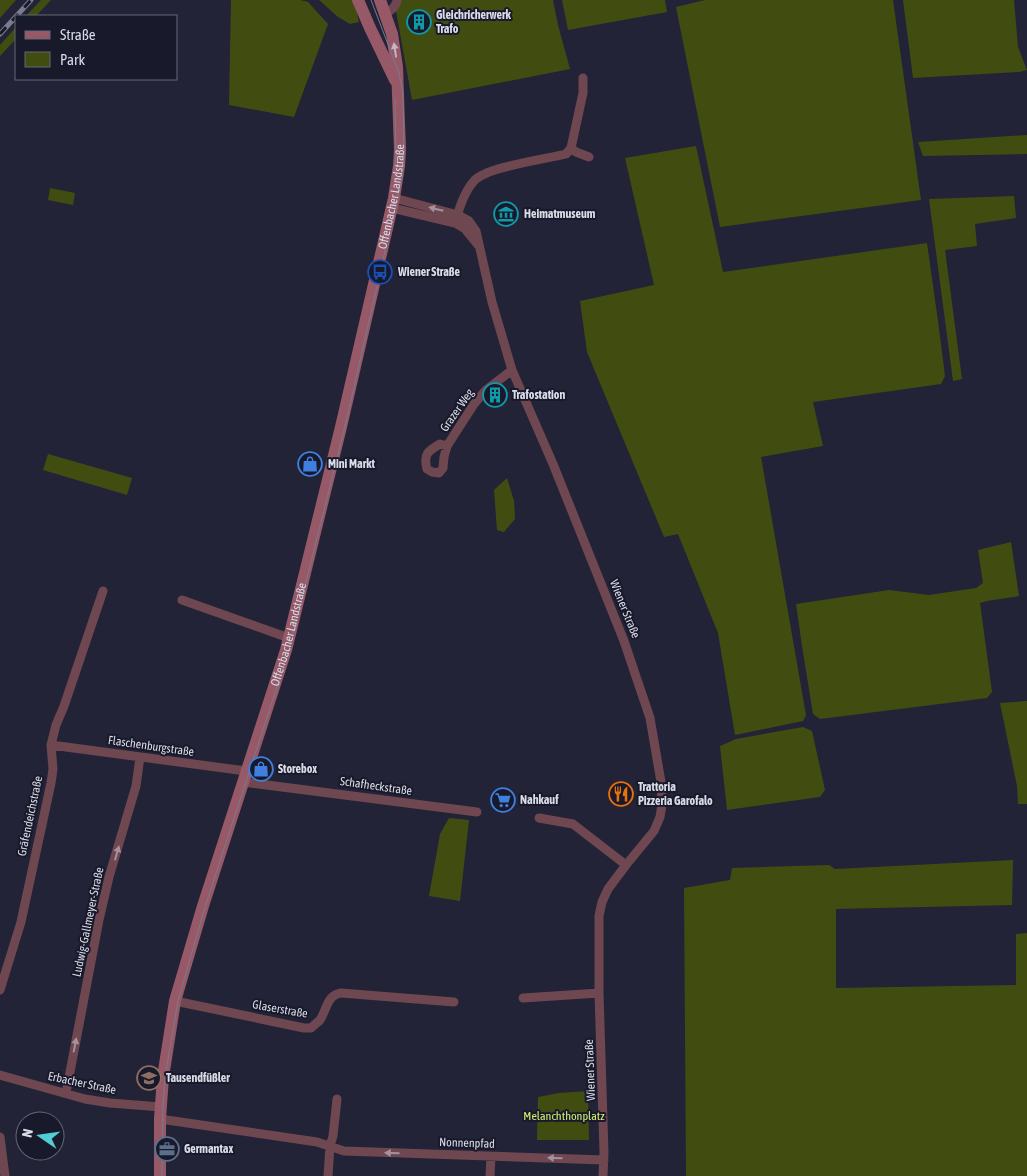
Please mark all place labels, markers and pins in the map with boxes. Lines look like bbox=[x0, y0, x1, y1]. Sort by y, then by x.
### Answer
place label: Gleichricherwerk Trafo bbox=[436, 8, 511, 36]
building icon: Gleichricherwerk Trafo bbox=[406, 9, 432, 35]
museum icon: Heimatmuseum bbox=[493, 201, 519, 227]
place label: Heimatmuseum bbox=[524, 207, 596, 221]
bus stop icon: Wiener Straße bbox=[367, 259, 393, 285]
place label: Wiener Straße bbox=[397, 265, 460, 279]
building icon: Trafostation bbox=[482, 382, 508, 408]
place label: Trafostation bbox=[512, 388, 566, 402]
shop icon: Mini Markt bbox=[297, 451, 323, 477]
place label: Mini Markt bbox=[328, 457, 375, 471]
shop icon: Storebox bbox=[248, 756, 274, 782]
place label: Storebox bbox=[278, 762, 317, 776]
place label: Trattoria Pizzeria Garofalo bbox=[638, 780, 713, 808]
restaurant icon: Trattoria Pizzeria Garofalo bbox=[608, 781, 634, 807]
supermarket icon: Nahkauf bbox=[490, 787, 516, 813]
place label: Nahkauf bbox=[520, 793, 559, 807]
school or university icon: Tausendfüßler bbox=[136, 1065, 162, 1091]
place label: Tausendfüßler bbox=[166, 1071, 230, 1085]
office icon: Germantax bbox=[154, 1136, 180, 1162]
place label: Germantax bbox=[184, 1142, 233, 1156]

